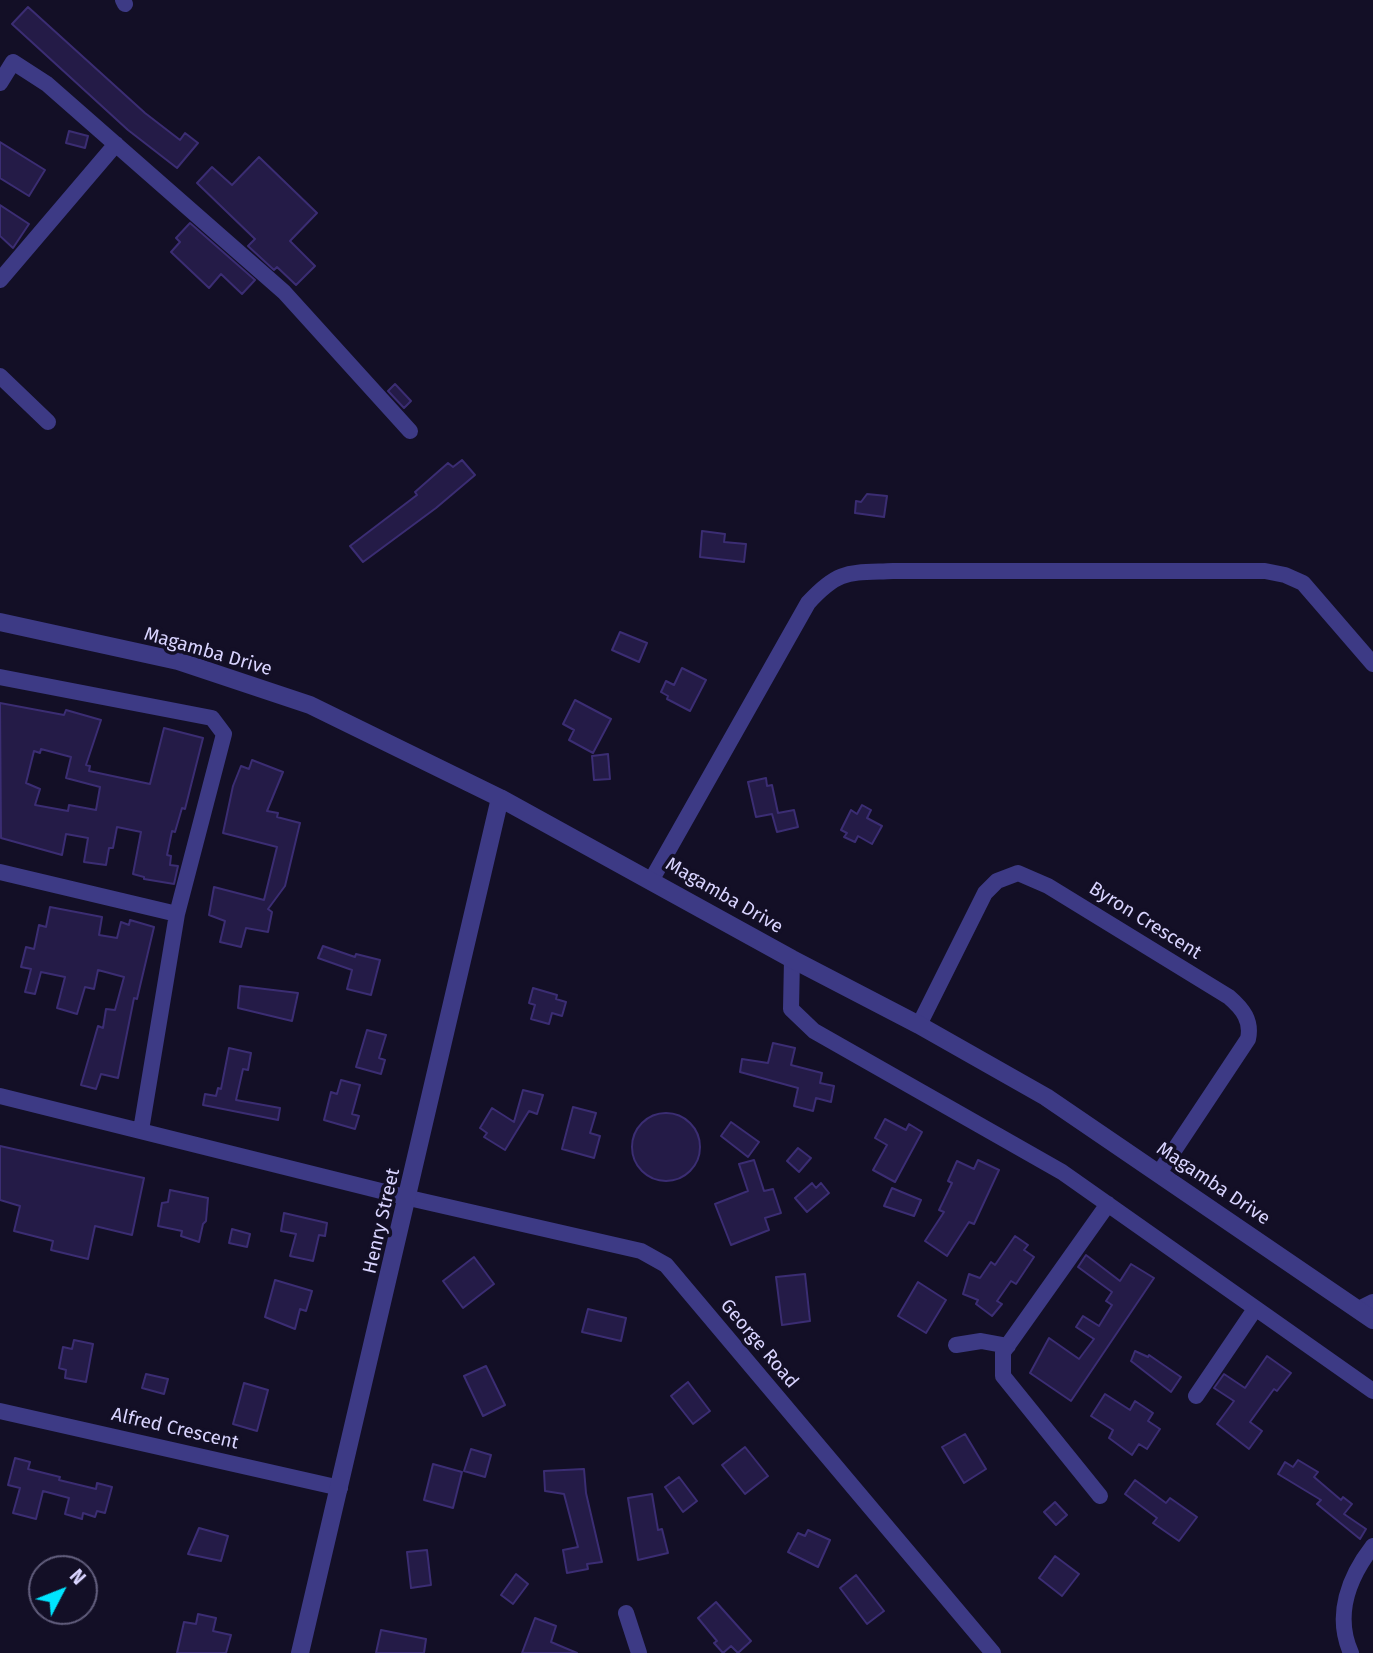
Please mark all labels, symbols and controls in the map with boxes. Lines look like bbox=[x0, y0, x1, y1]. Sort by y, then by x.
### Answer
street label: Magamba Drive bbox=[141, 623, 275, 681]
street label: Magamba Drive bbox=[661, 853, 787, 939]
street label: Byron Crescent bbox=[1085, 877, 1205, 965]
street label: Magamba Drive bbox=[1152, 1138, 1274, 1230]
street label: Henry Street bbox=[359, 1166, 405, 1276]
street label: George Road bbox=[715, 1295, 803, 1393]
street label: Alfred Crescent bbox=[109, 1403, 241, 1455]
north arrow bbox=[28, 1555, 98, 1625]
text: N bbox=[65, 1565, 90, 1589]

